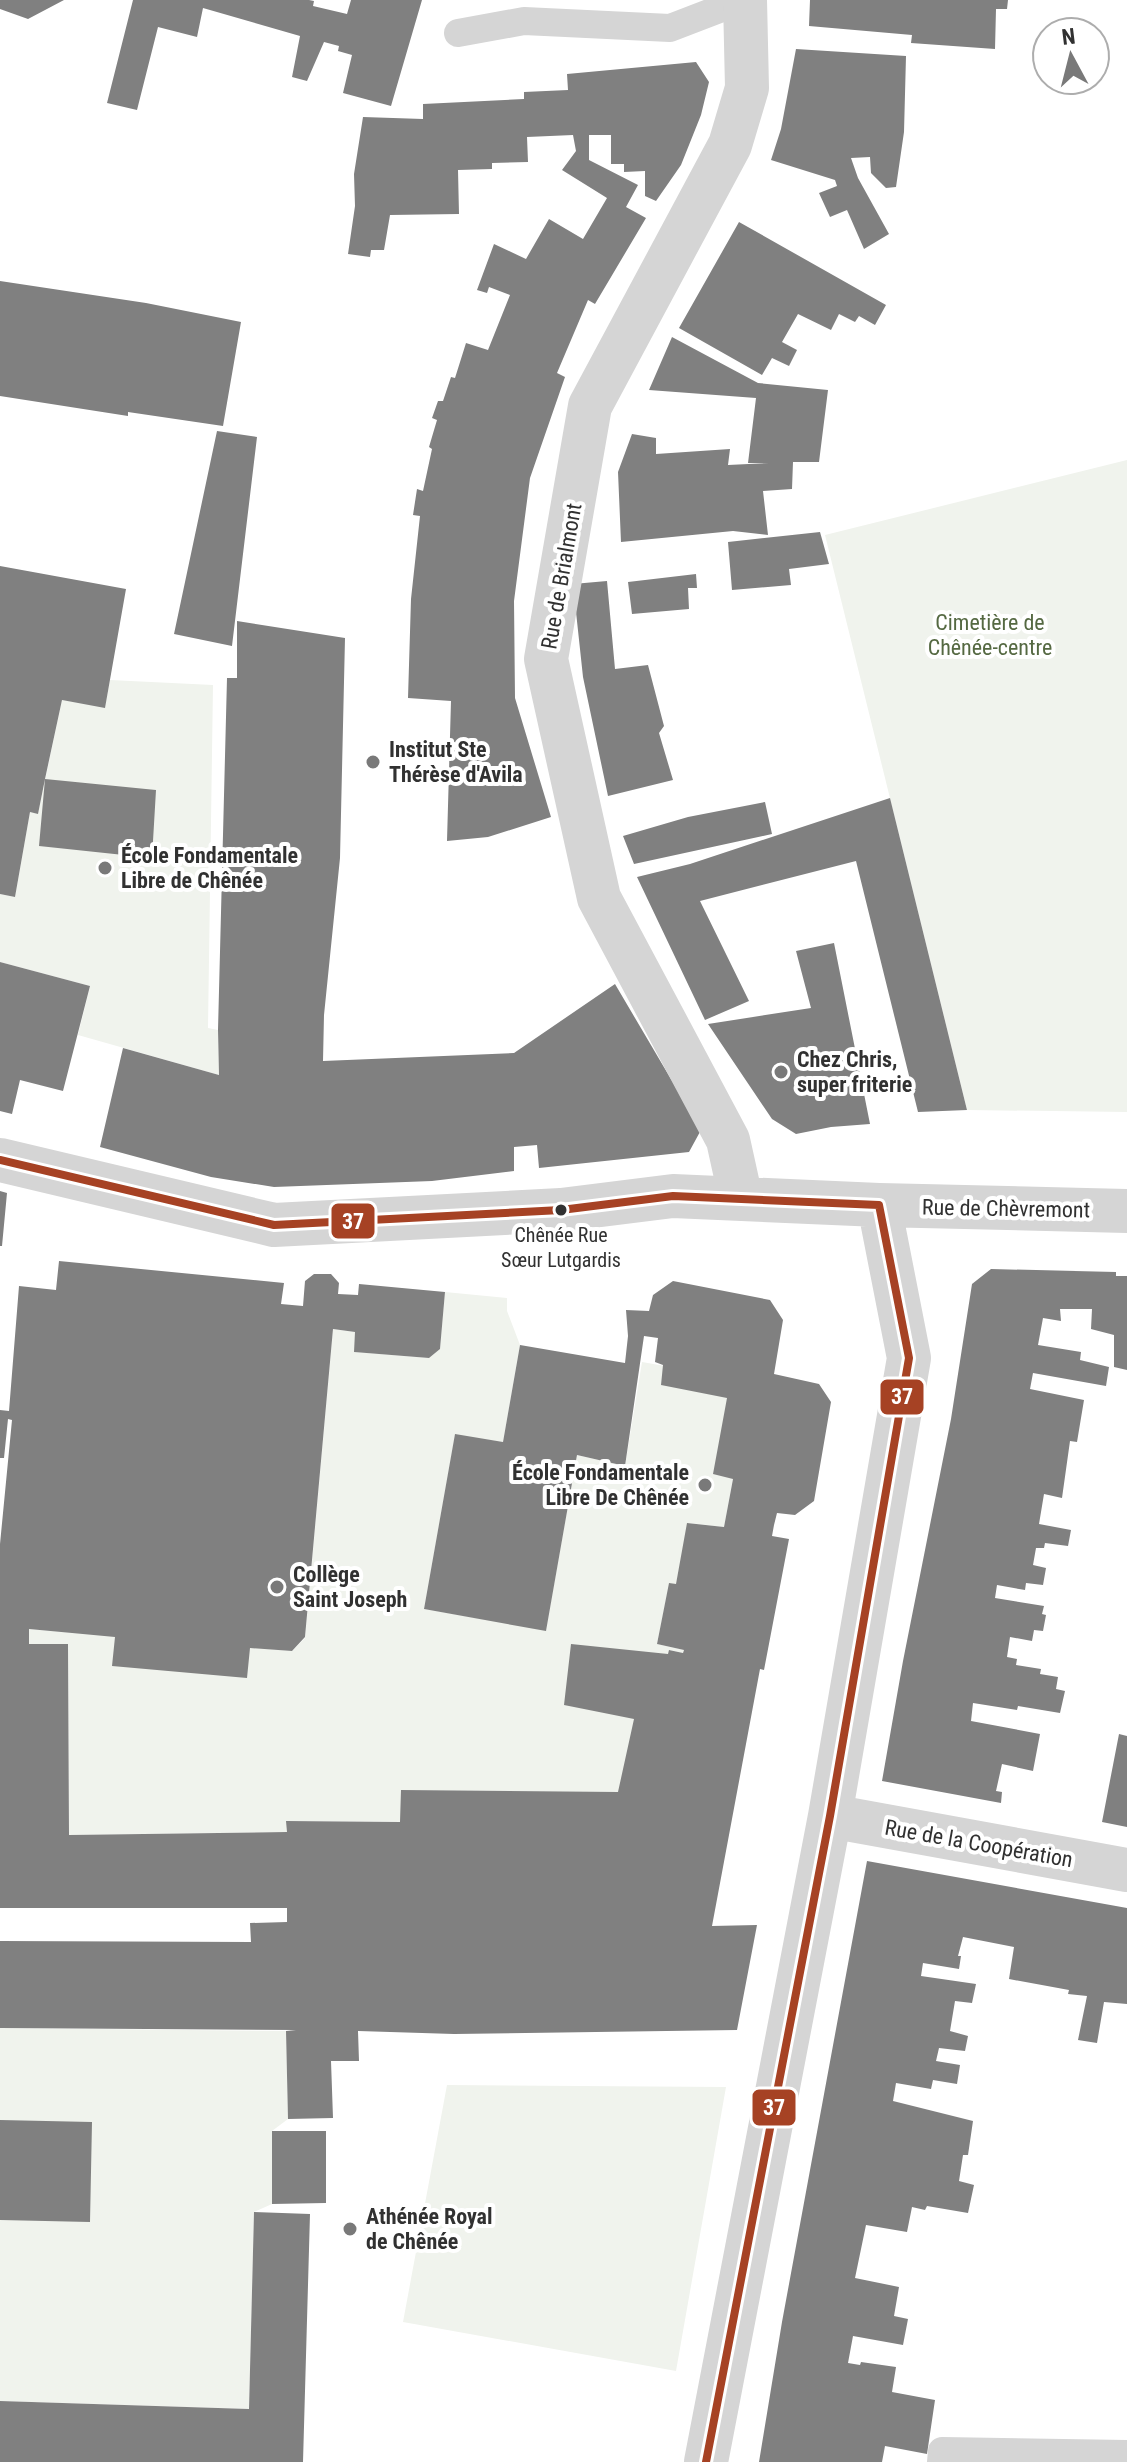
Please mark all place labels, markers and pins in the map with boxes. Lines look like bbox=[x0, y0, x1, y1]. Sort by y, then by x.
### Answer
place label: Institut Ste Thérèse d'Avila bbox=[389, 737, 523, 787]
marker: Institut Ste Thérèse d'Avila bbox=[364, 753, 382, 771]
place label: École Fondamentale Libre de Chênée bbox=[121, 843, 298, 893]
marker: École Fondamentale Libre de Chênée bbox=[96, 859, 114, 877]
place label: Chez Chris, super friterie bbox=[797, 1047, 912, 1097]
marker: Chez Chris, super friterie bbox=[772, 1063, 790, 1081]
marker: Chênée Rue Sœur Lutgardis bbox=[553, 1202, 569, 1218]
place label: Chênée Rue Sœur Lutgardis bbox=[501, 1223, 621, 1272]
place label: École Fondamentale Libre De Chênée bbox=[512, 1460, 689, 1510]
marker: École Fondamentale Libre De Chênée bbox=[696, 1476, 714, 1494]
place label: Collège Saint Joseph bbox=[293, 1562, 407, 1612]
marker: Collège Saint Joseph bbox=[268, 1578, 286, 1596]
place label: Athénée Royal de Chênée bbox=[366, 2204, 493, 2254]
marker: Athénée Royal de Chênée bbox=[341, 2220, 359, 2238]

